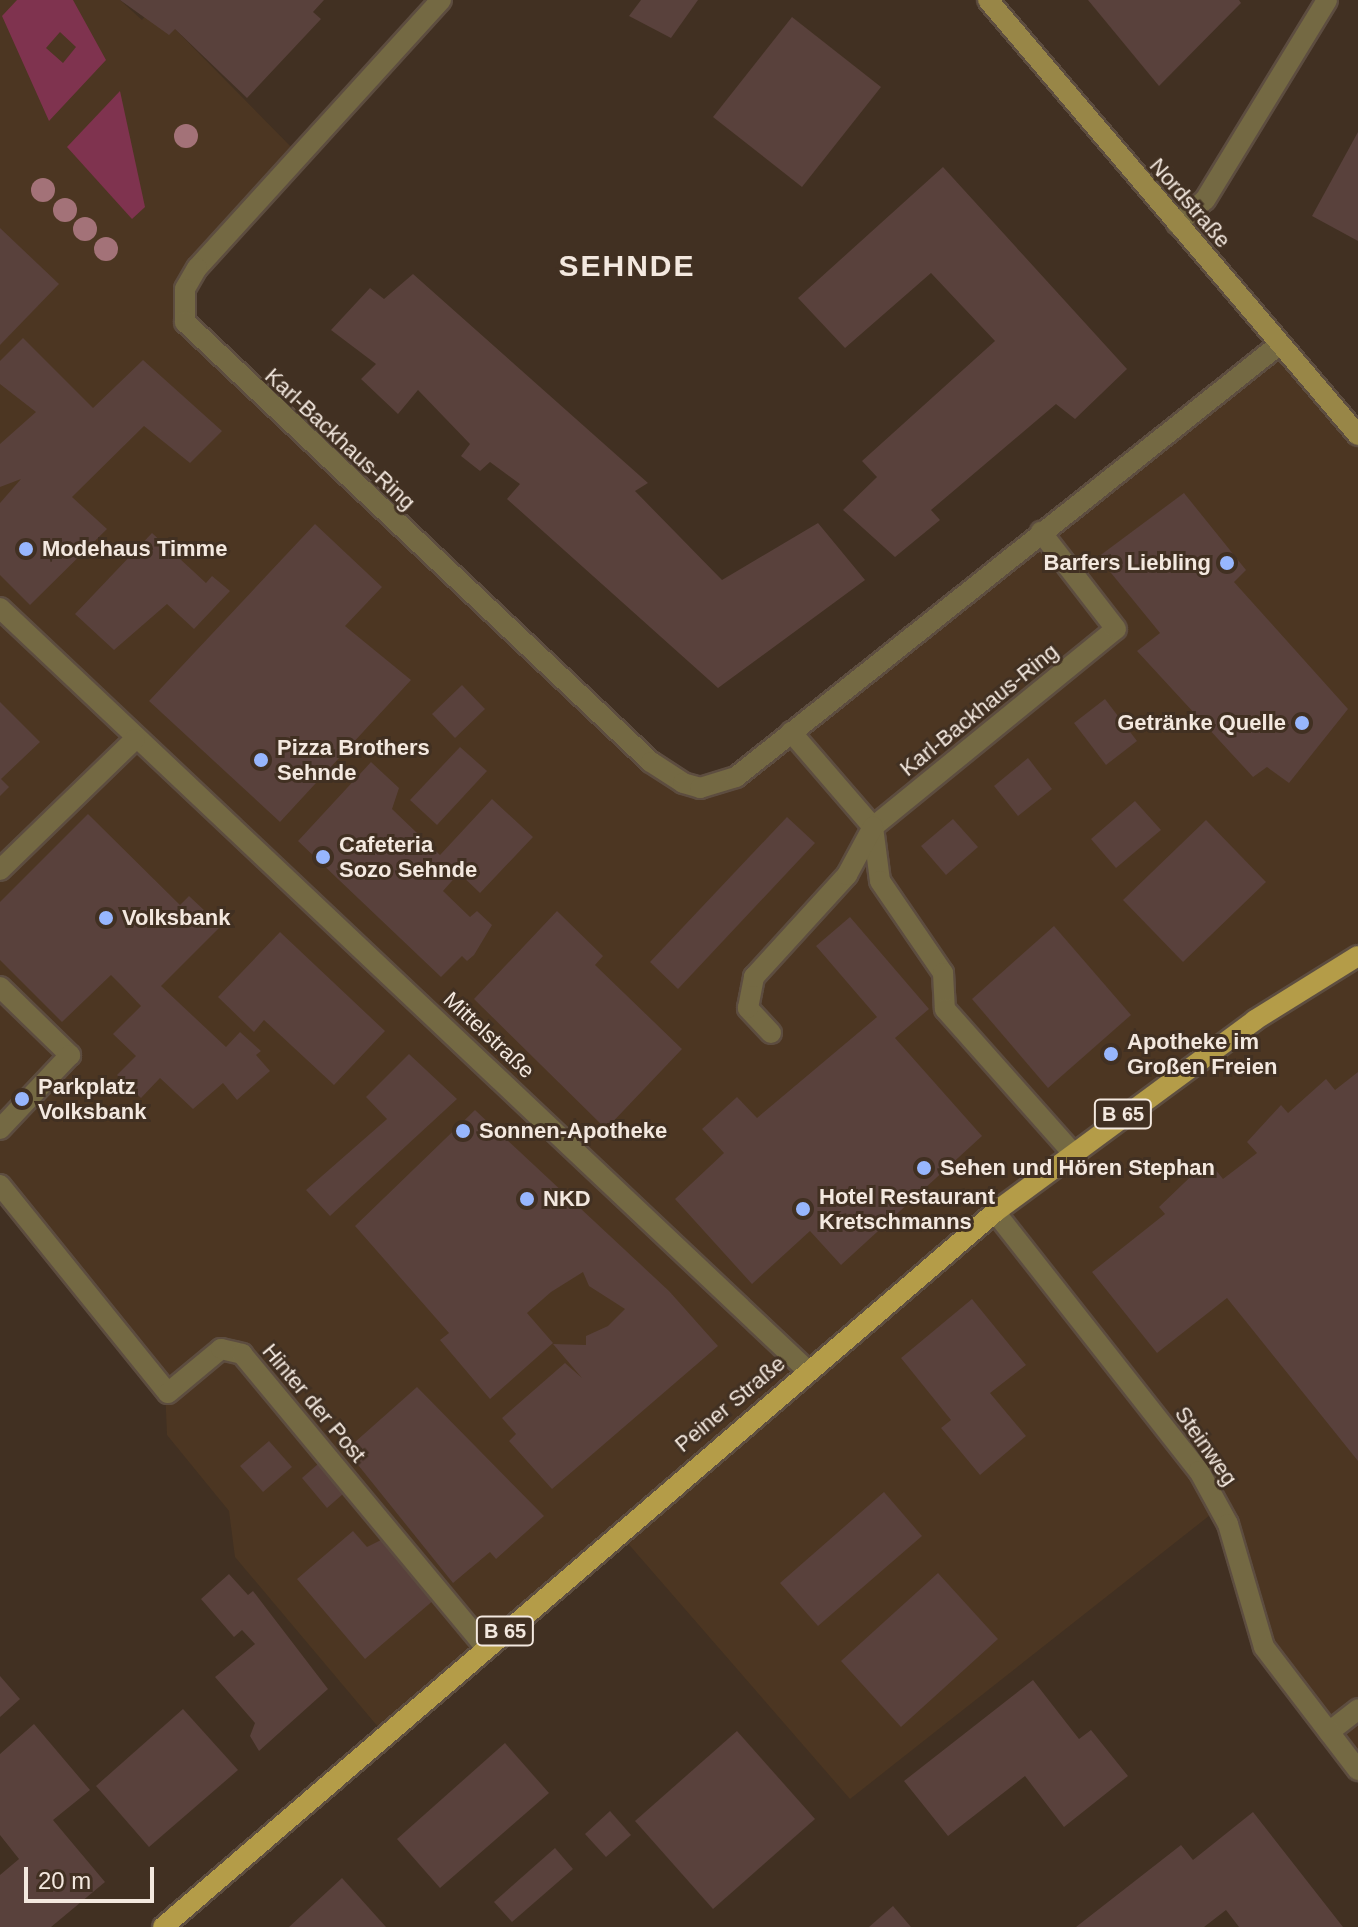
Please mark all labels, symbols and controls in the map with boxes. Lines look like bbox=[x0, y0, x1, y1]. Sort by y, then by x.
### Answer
street label: Nordstraße bbox=[1144, 153, 1236, 253]
district label: SEHNDE bbox=[558, 248, 696, 284]
street label: Karl-Backhaus-Ring bbox=[259, 363, 421, 515]
place label: Modehaus Timme bbox=[42, 536, 227, 562]
marker: Modehaus Timme bbox=[17, 540, 35, 558]
place label: Barfers Liebling bbox=[1044, 550, 1211, 576]
marker: Barfers Liebling bbox=[1218, 554, 1236, 572]
street label: Karl-Backhaus-Ring bbox=[895, 638, 1063, 782]
place label: Getränke Quelle bbox=[1117, 710, 1286, 736]
marker: Getränke Quelle bbox=[1293, 714, 1311, 732]
place label: Pizza Brothers Sehnde bbox=[277, 734, 430, 786]
marker: Pizza Brothers Sehnde bbox=[252, 751, 270, 769]
place label: Cafeteria Sozo Sehnde bbox=[339, 831, 477, 882]
marker: Cafeteria Sozo Sehnde bbox=[314, 848, 332, 866]
place label: Volksbank bbox=[122, 905, 230, 931]
marker: Volksbank bbox=[97, 909, 115, 927]
street label: Mittelstraße bbox=[438, 986, 540, 1084]
place label: Apotheke im Großen Freien bbox=[1127, 1028, 1277, 1080]
marker: Apotheke im Großen Freien bbox=[1102, 1045, 1120, 1063]
place label: Parkplatz Volksbank bbox=[38, 1073, 146, 1124]
marker: Parkplatz Volksbank bbox=[13, 1090, 31, 1108]
road number: B 65 bbox=[1093, 1098, 1153, 1130]
place label: Sonnen-Apotheke bbox=[479, 1118, 667, 1144]
marker: Sonnen-Apotheke bbox=[454, 1122, 472, 1140]
place label: Sehen und Hören Stephan bbox=[940, 1155, 1215, 1181]
marker: Sehen und Hören Stephan bbox=[915, 1159, 933, 1177]
place label: Hotel Restaurant Kretschmanns bbox=[819, 1183, 995, 1234]
place label: NKD bbox=[543, 1186, 591, 1212]
marker: NKD bbox=[518, 1190, 536, 1208]
marker: Hotel Restaurant Kretschmanns bbox=[794, 1200, 812, 1218]
street label: Hinter der Post bbox=[257, 1338, 371, 1468]
street label: Peiner Straße bbox=[670, 1350, 790, 1458]
street label: Steinweg bbox=[1169, 1401, 1243, 1491]
road number: B 65 bbox=[475, 1615, 535, 1647]
scale bar bbox=[28, 1851, 158, 1901]
text: 20 m bbox=[38, 1867, 91, 1894]

